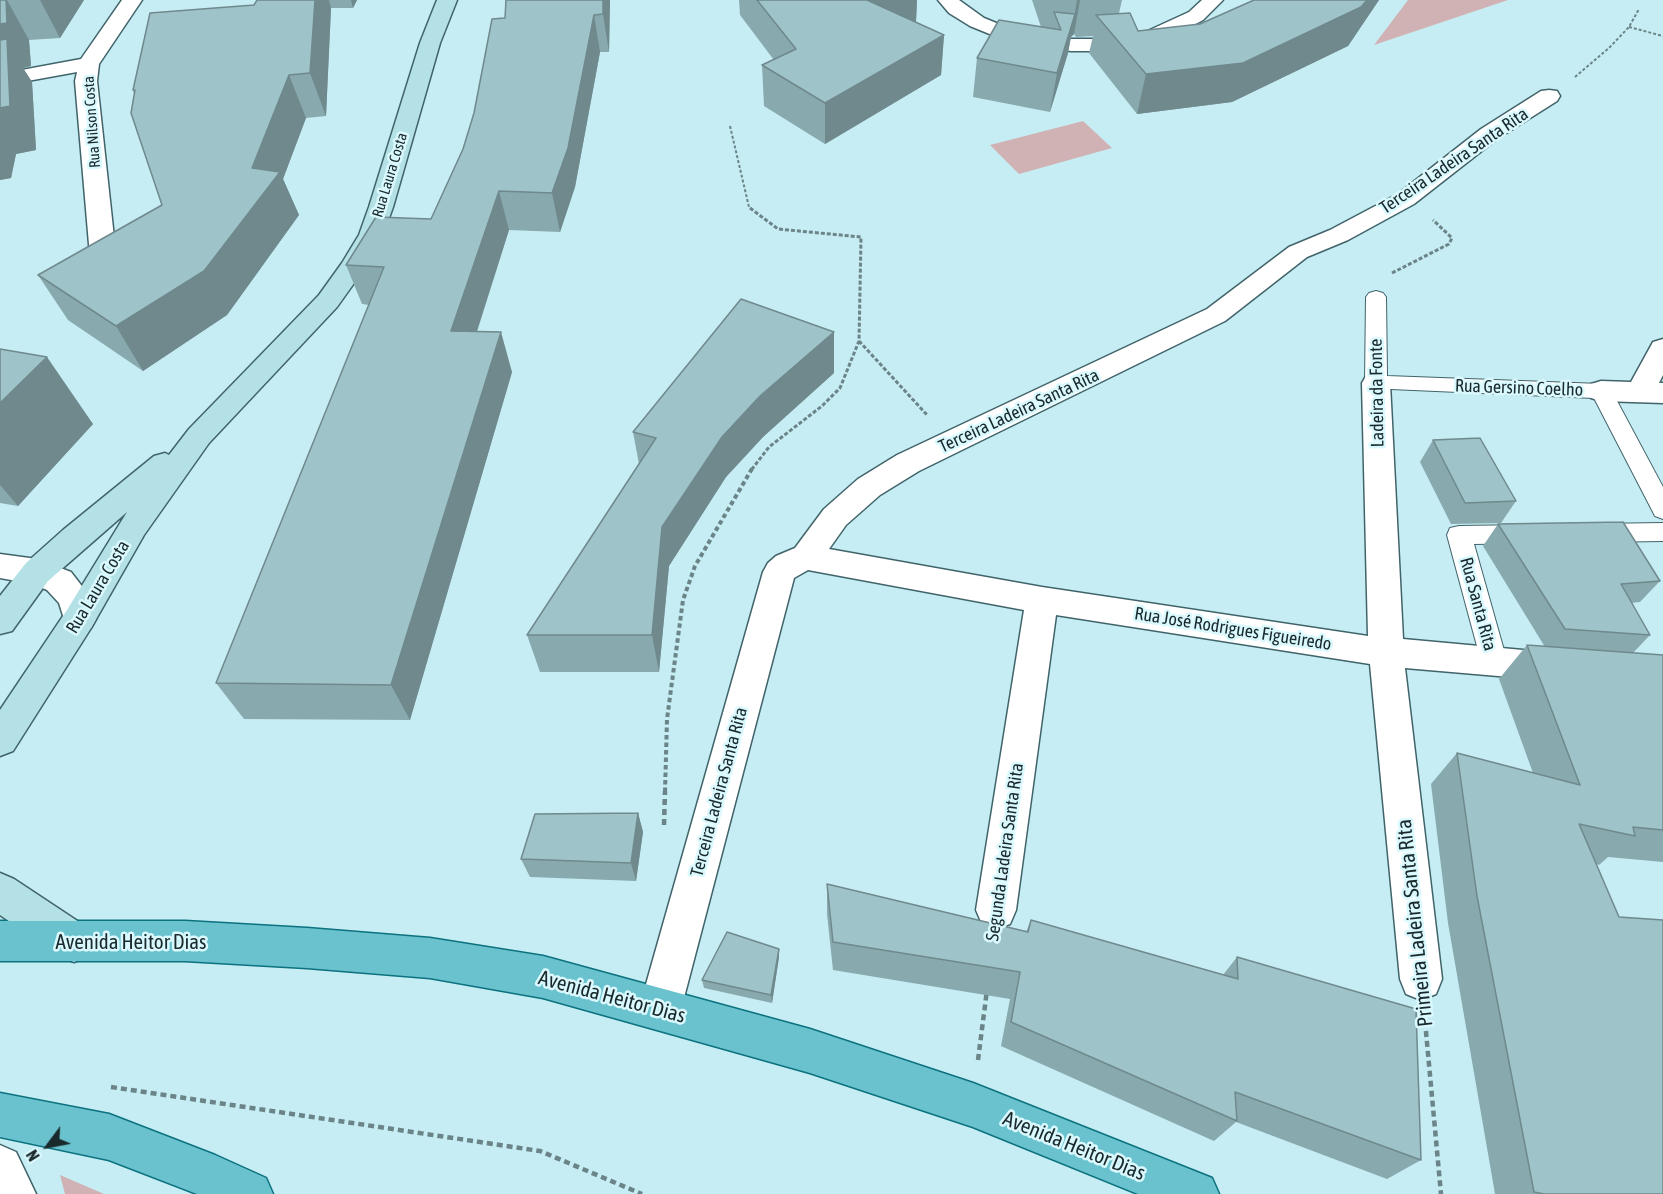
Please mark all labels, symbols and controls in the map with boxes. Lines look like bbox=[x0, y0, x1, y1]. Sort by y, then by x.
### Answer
street label: Rua Nilson Costa bbox=[80, 75, 104, 169]
street label: Terceira Ladeira Santa Rita bbox=[1376, 103, 1532, 219]
street label: Rua Laura Costa bbox=[369, 131, 411, 219]
street label: Ladeira da Fonte bbox=[1365, 339, 1389, 447]
street label: Terceira Ladeira Santa Rita bbox=[935, 364, 1103, 458]
street label: Rua Gersino Coelho bbox=[1454, 375, 1584, 401]
street label: Rua Laura Costa bbox=[62, 537, 134, 637]
street label: Rua Santa Rita bbox=[1455, 555, 1501, 653]
street label: Rua José Rodrigues Figueiredo bbox=[1133, 603, 1333, 655]
street label: Terceira Ladeira Santa Rita bbox=[686, 705, 752, 879]
street label: Segunda Ladeira Santa Rita bbox=[982, 762, 1028, 942]
street label: Primeira Ladeira Santa Rita bbox=[1392, 818, 1438, 1028]
street label: Avenida Heitor Dias bbox=[56, 929, 206, 955]
street label: Avenida Heitor Dias bbox=[536, 965, 688, 1029]
street label: Avenida Heitor Dias bbox=[999, 1106, 1149, 1186]
north arrow bbox=[18, 1116, 78, 1176]
text: N bbox=[23, 1147, 43, 1164]

